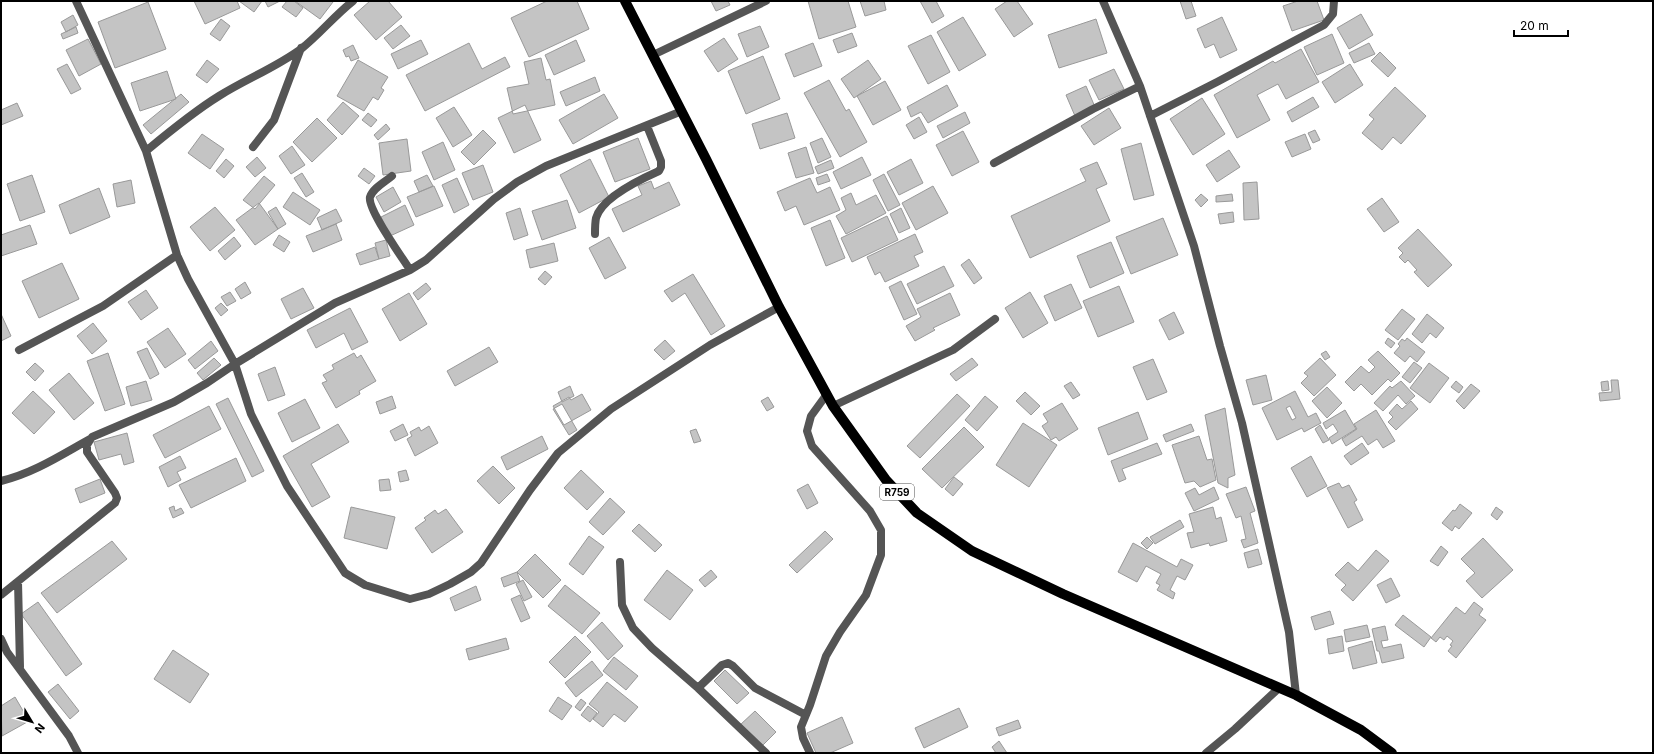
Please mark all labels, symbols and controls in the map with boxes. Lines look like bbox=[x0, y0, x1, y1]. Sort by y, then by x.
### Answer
scale bar bbox=[1514, 12, 1568, 38]
text: 20 m bbox=[1520, 18, 1549, 33]
road number: R759 bbox=[880, 484, 914, 500]
north arrow bbox=[12, 702, 52, 742]
text: N bbox=[32, 721, 48, 736]

